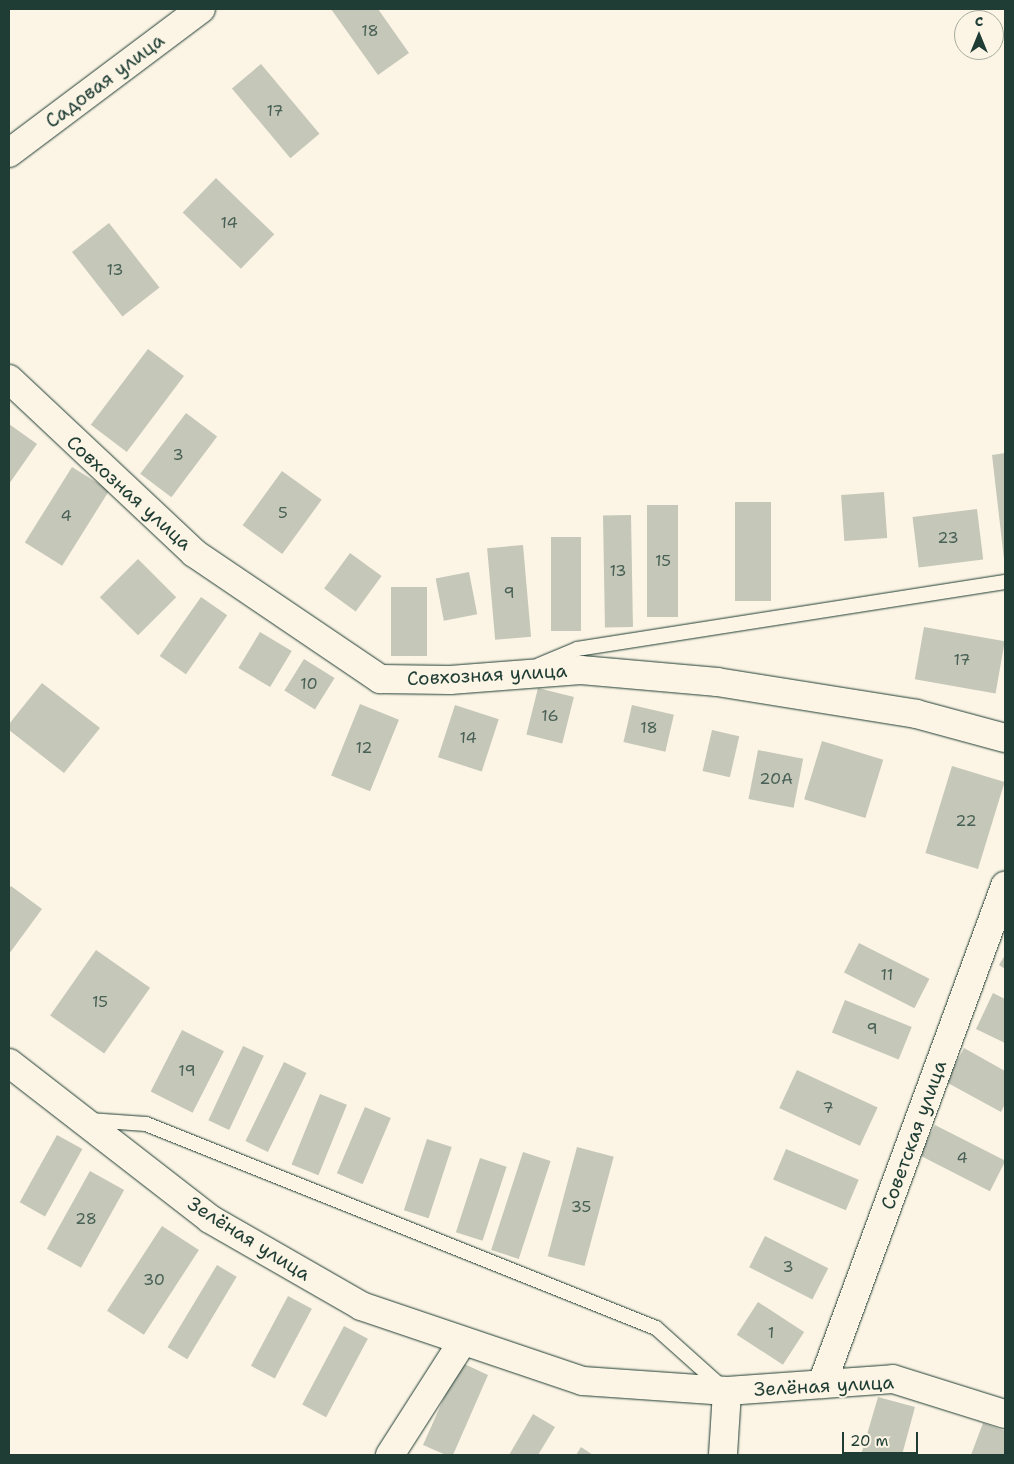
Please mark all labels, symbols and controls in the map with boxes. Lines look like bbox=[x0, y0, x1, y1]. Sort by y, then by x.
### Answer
north arrow bbox=[954, 10, 1004, 60]
text: С bbox=[975, 12, 983, 30]
house number: 18 bbox=[361, 21, 379, 41]
street label: Садовая улица bbox=[41, 29, 169, 133]
house number: 17 bbox=[266, 101, 284, 121]
house number: 14 bbox=[220, 213, 238, 233]
house number: 13 bbox=[106, 260, 124, 280]
street label: Совхозная улица bbox=[62, 431, 196, 555]
house number: 3 bbox=[172, 445, 184, 465]
house number: 5 bbox=[278, 503, 288, 523]
house number: 4 bbox=[60, 506, 72, 526]
house number: 23 bbox=[937, 528, 959, 548]
house number: 15 bbox=[655, 551, 671, 571]
house number: 13 bbox=[609, 561, 627, 581]
house number: 9 bbox=[503, 583, 515, 603]
house number: 17 bbox=[953, 650, 971, 670]
street label: Совхозная улица bbox=[406, 659, 568, 691]
house number: 10 bbox=[300, 674, 318, 694]
house number: 16 bbox=[541, 706, 559, 726]
house number: 18 bbox=[640, 718, 658, 738]
house number: 14 bbox=[459, 728, 477, 748]
house number: 12 bbox=[355, 738, 373, 758]
house number: 20А bbox=[759, 769, 793, 789]
house number: 22 bbox=[955, 811, 977, 831]
house number: 11 bbox=[881, 965, 893, 985]
house number: 15 bbox=[92, 992, 108, 1012]
house number: 9 bbox=[866, 1019, 878, 1039]
street label: Советская улица bbox=[876, 1057, 952, 1213]
house number: 19 bbox=[178, 1061, 196, 1081]
house number: 7 bbox=[822, 1098, 834, 1118]
house number: 4 bbox=[956, 1148, 968, 1168]
street label: Зелёная улица bbox=[183, 1192, 315, 1286]
house number: 35 bbox=[571, 1197, 591, 1217]
house number: 28 bbox=[75, 1209, 97, 1229]
house number: 3 bbox=[782, 1257, 794, 1277]
house number: 30 bbox=[143, 1270, 165, 1290]
house number: 1 bbox=[768, 1323, 774, 1343]
street label: Зелёная улица bbox=[753, 1371, 895, 1401]
scale bar bbox=[844, 1422, 920, 1454]
text: 20 m bbox=[850, 1431, 889, 1451]

